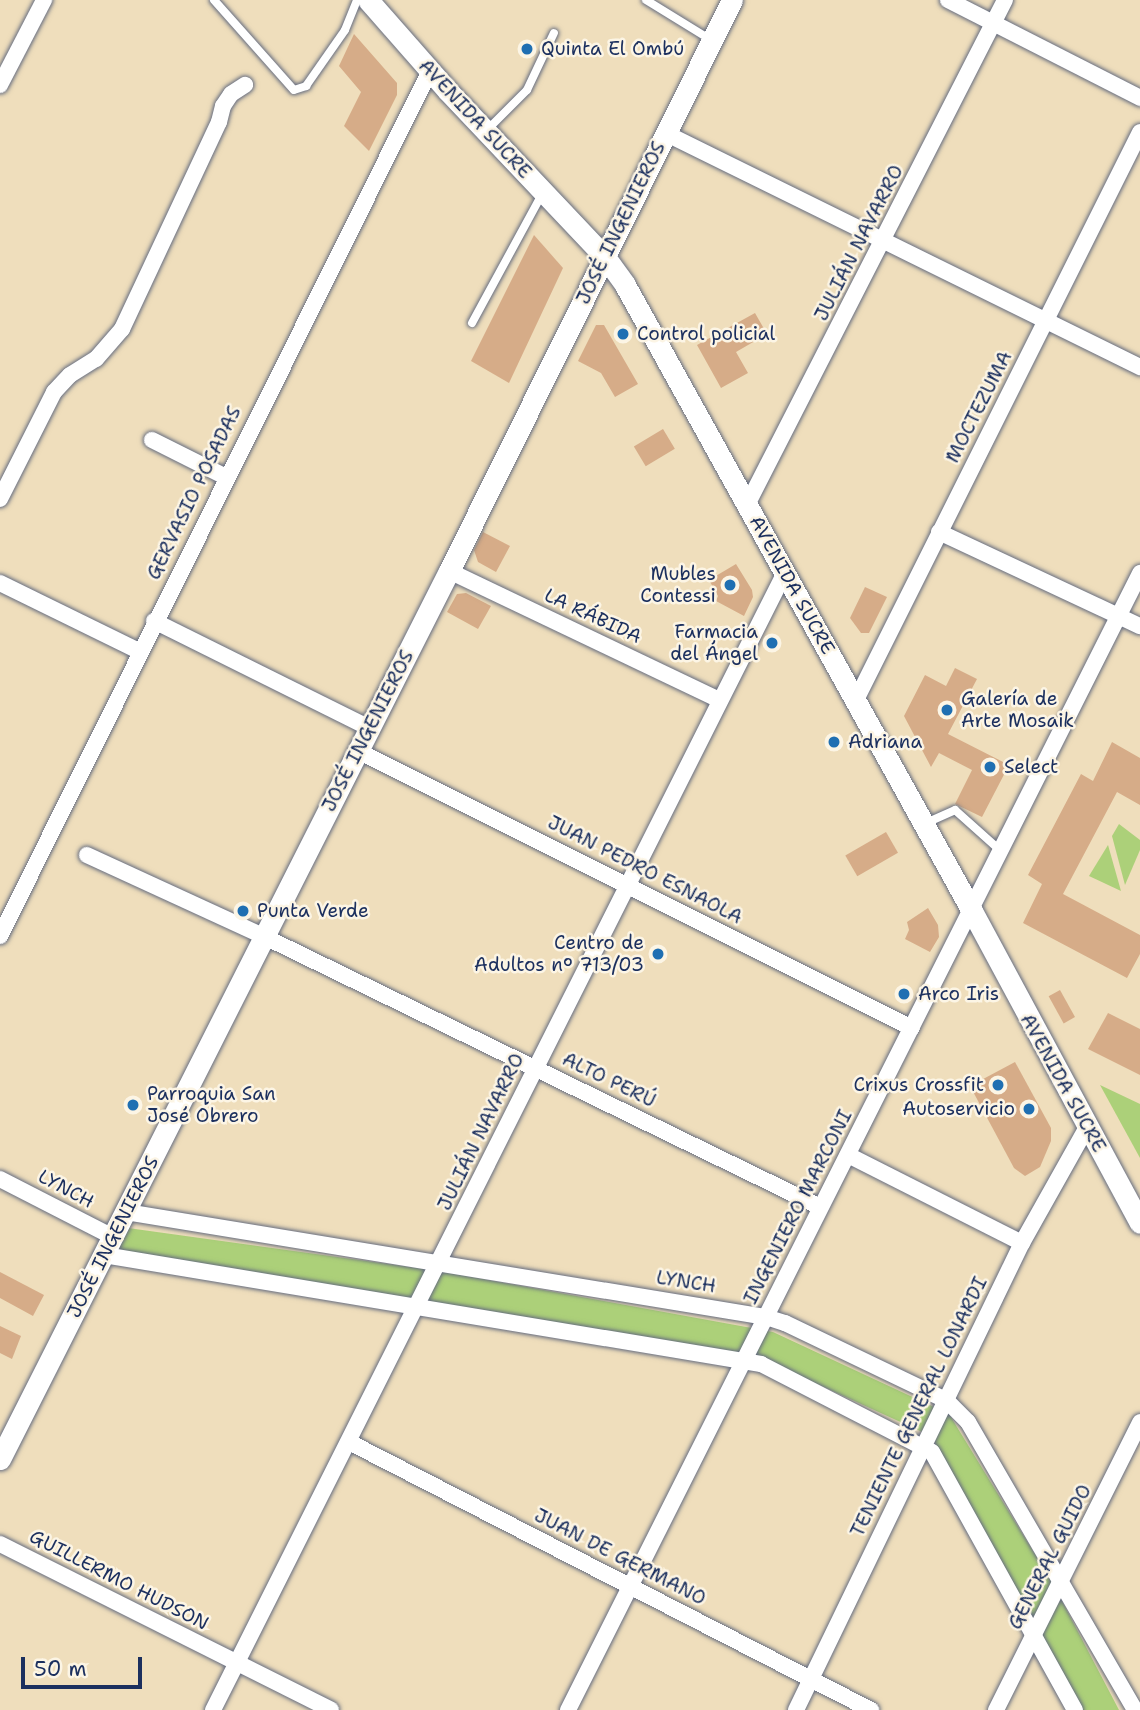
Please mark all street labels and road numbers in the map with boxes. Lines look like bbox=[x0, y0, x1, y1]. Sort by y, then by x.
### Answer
street label: AVENIDA SUCRE bbox=[414, 55, 536, 183]
street label: JOSÉ INGENIEROS bbox=[572, 138, 670, 308]
street label: JULIÁN NAVARRO bbox=[810, 161, 908, 325]
street label: MOCTEZUMA bbox=[941, 347, 1017, 467]
street label: GERVASIO POSADAS bbox=[142, 403, 246, 583]
street label: AVENIDA SUCRE bbox=[745, 512, 839, 658]
street label: LA RÁBIDA bbox=[541, 584, 645, 648]
street label: JOSÉ INGENIEROS bbox=[317, 646, 419, 816]
street label: JUAN PEDRO ESNAOLA bbox=[544, 811, 746, 929]
street label: AVENIDA SUCRE bbox=[1016, 1010, 1110, 1156]
street label: ALTO PERÚ bbox=[559, 1048, 659, 1112]
street label: JULIÁN NAVARRO bbox=[433, 1050, 529, 1214]
street label: INGENIERO MARCONI bbox=[739, 1106, 857, 1308]
street label: JOSÉ INGENIEROS bbox=[62, 1152, 164, 1322]
street label: LYNCH bbox=[34, 1165, 98, 1213]
street label: LYNCH bbox=[655, 1266, 717, 1298]
street label: TENIENTE GENERAL LONARDI bbox=[846, 1273, 992, 1541]
street label: GENERAL GUIDO bbox=[1004, 1481, 1096, 1633]
street label: JUAN DE GERMANO bbox=[530, 1504, 710, 1610]
street label: GUILLERMO HUDSON bbox=[26, 1525, 212, 1635]

